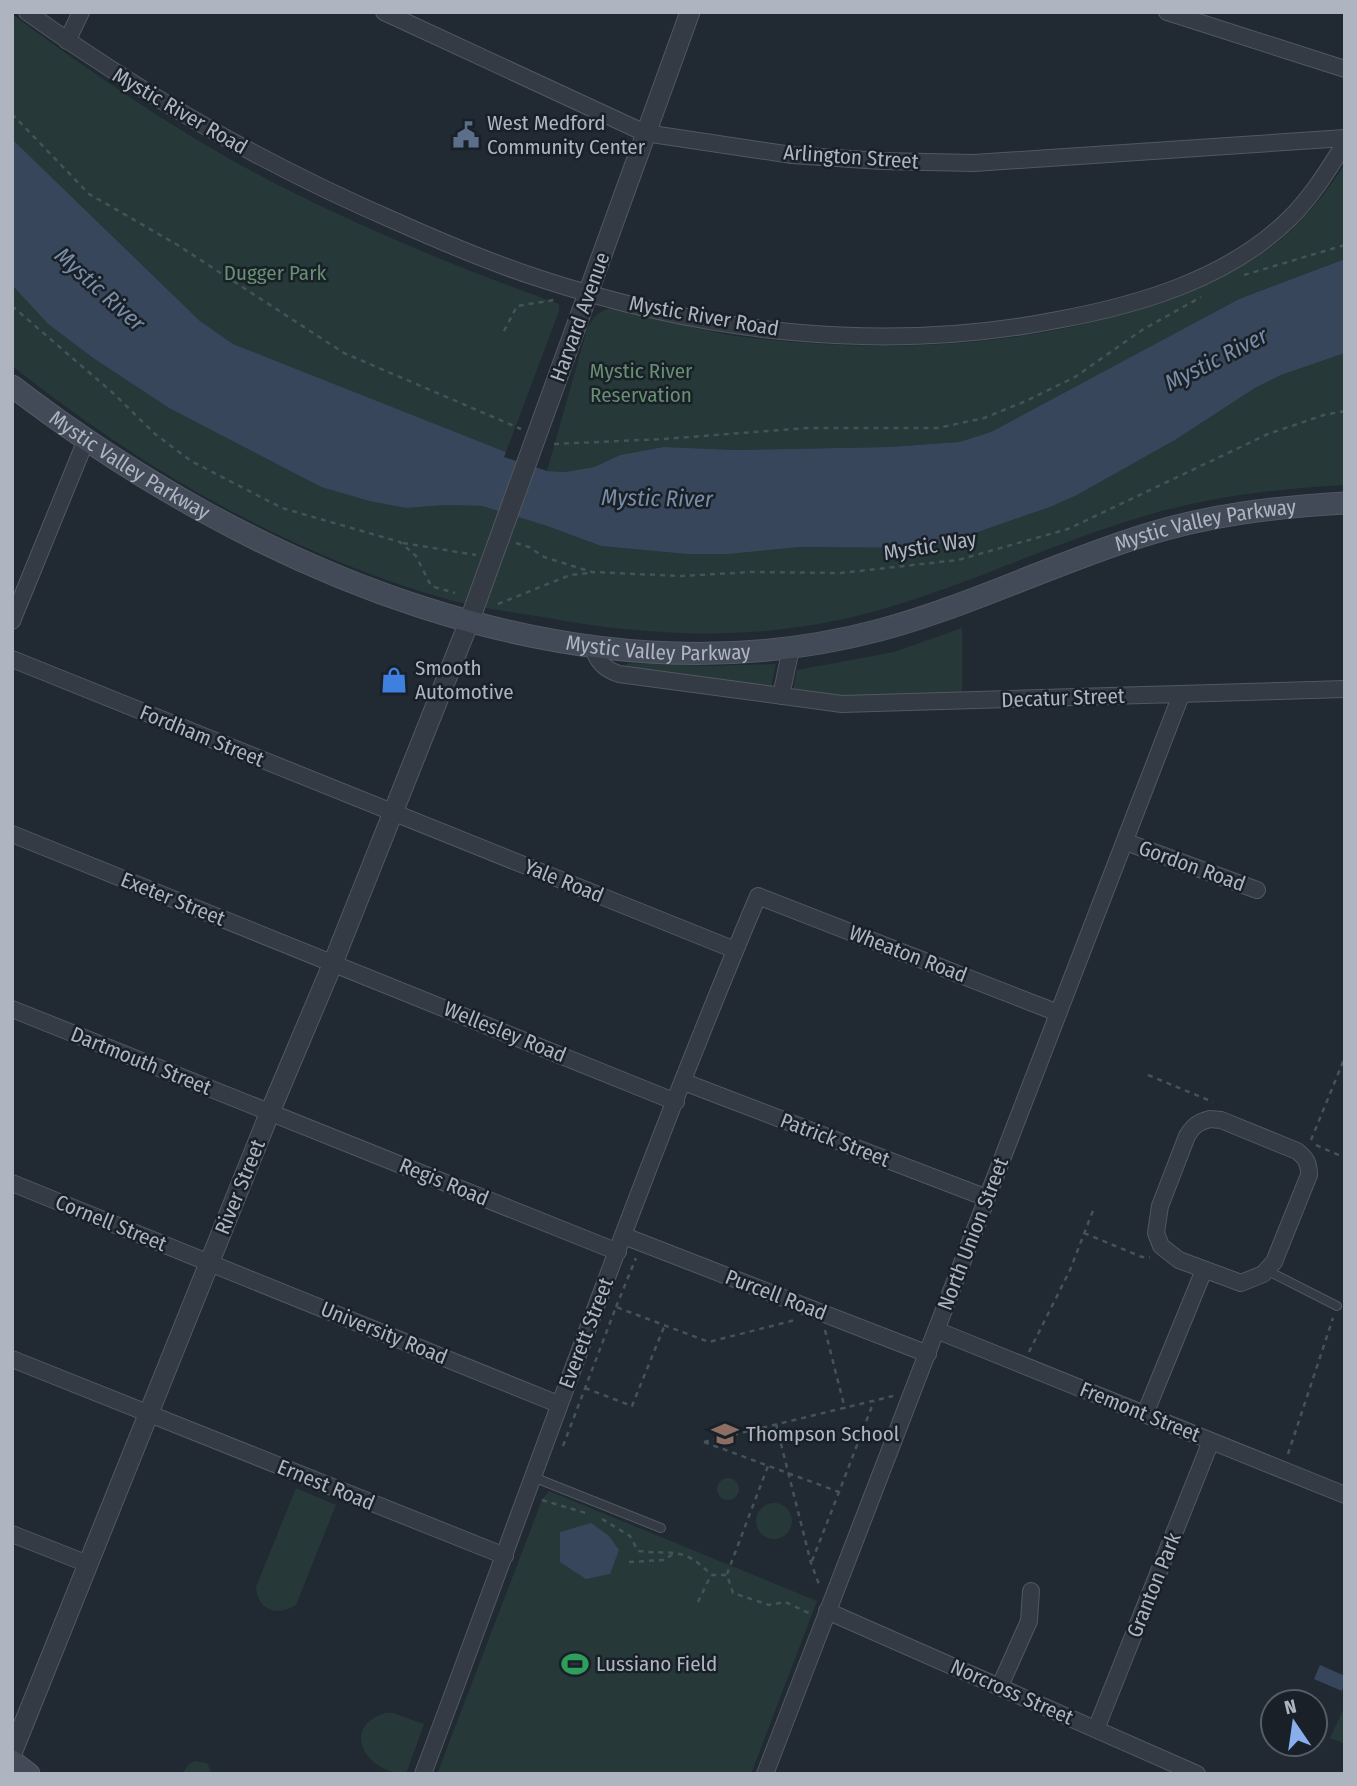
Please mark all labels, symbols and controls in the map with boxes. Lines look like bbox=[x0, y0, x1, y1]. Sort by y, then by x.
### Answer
street label: Mystic River Road bbox=[108, 62, 252, 160]
place label: West Medford Community Center bbox=[487, 110, 646, 160]
public building icon: West Medford Community Center bbox=[451, 120, 481, 150]
street label: Arlington Street bbox=[783, 139, 920, 175]
water label: Mystic River bbox=[49, 241, 152, 337]
street label: Harvard Avenue bbox=[545, 249, 615, 385]
park label: Dugger Park bbox=[224, 260, 326, 286]
street label: Mystic River Road bbox=[627, 290, 781, 342]
water label: Mystic River bbox=[1160, 321, 1273, 397]
park label: Mystic River Reservation bbox=[590, 358, 693, 408]
street label: Mystic Valley Parkway bbox=[44, 405, 215, 526]
water label: Mystic River bbox=[601, 483, 714, 513]
street label: Mystic Valley Parkway bbox=[1111, 494, 1298, 557]
street label: Mystic Way bbox=[882, 526, 979, 566]
street label: Mystic Valley Parkway bbox=[564, 630, 752, 666]
place label: Smooth Automotive bbox=[415, 655, 514, 705]
shop icon: Smooth Automotive bbox=[379, 665, 409, 695]
street label: Decatur Street bbox=[1001, 683, 1125, 713]
street label: Fordham Street bbox=[136, 699, 268, 773]
street label: Gordon Road bbox=[1135, 835, 1249, 897]
street label: Yale Road bbox=[521, 853, 607, 909]
street label: Exeter Street bbox=[117, 866, 229, 932]
street label: Wheaton Road bbox=[845, 920, 971, 988]
street label: Wellesley Road bbox=[440, 996, 570, 1068]
street label: Dartmouth Street bbox=[67, 1021, 215, 1101]
street label: Patrick Street bbox=[777, 1107, 893, 1173]
street label: River Street bbox=[209, 1136, 271, 1238]
street label: Regis Road bbox=[396, 1152, 492, 1212]
street label: North Union Street bbox=[932, 1154, 1014, 1314]
street label: Cornell Street bbox=[52, 1189, 171, 1257]
street label: Purcell Road bbox=[722, 1264, 830, 1326]
street label: Everett Street bbox=[553, 1274, 619, 1392]
street label: University Road bbox=[317, 1296, 451, 1370]
street label: Fremont Street bbox=[1076, 1376, 1204, 1448]
school or university icon: Thompson School bbox=[710, 1419, 740, 1449]
place label: Thompson School bbox=[746, 1421, 900, 1447]
street label: Ernest Road bbox=[274, 1454, 378, 1516]
street label: Granton Park bbox=[1121, 1528, 1187, 1641]
sports icon: Lussiano Field bbox=[560, 1649, 590, 1679]
place label: Lussiano Field bbox=[596, 1651, 717, 1677]
street label: Norcross Street bbox=[947, 1653, 1078, 1731]
north arrow bbox=[1259, 1688, 1329, 1758]
text: N bbox=[1282, 1694, 1298, 1719]

